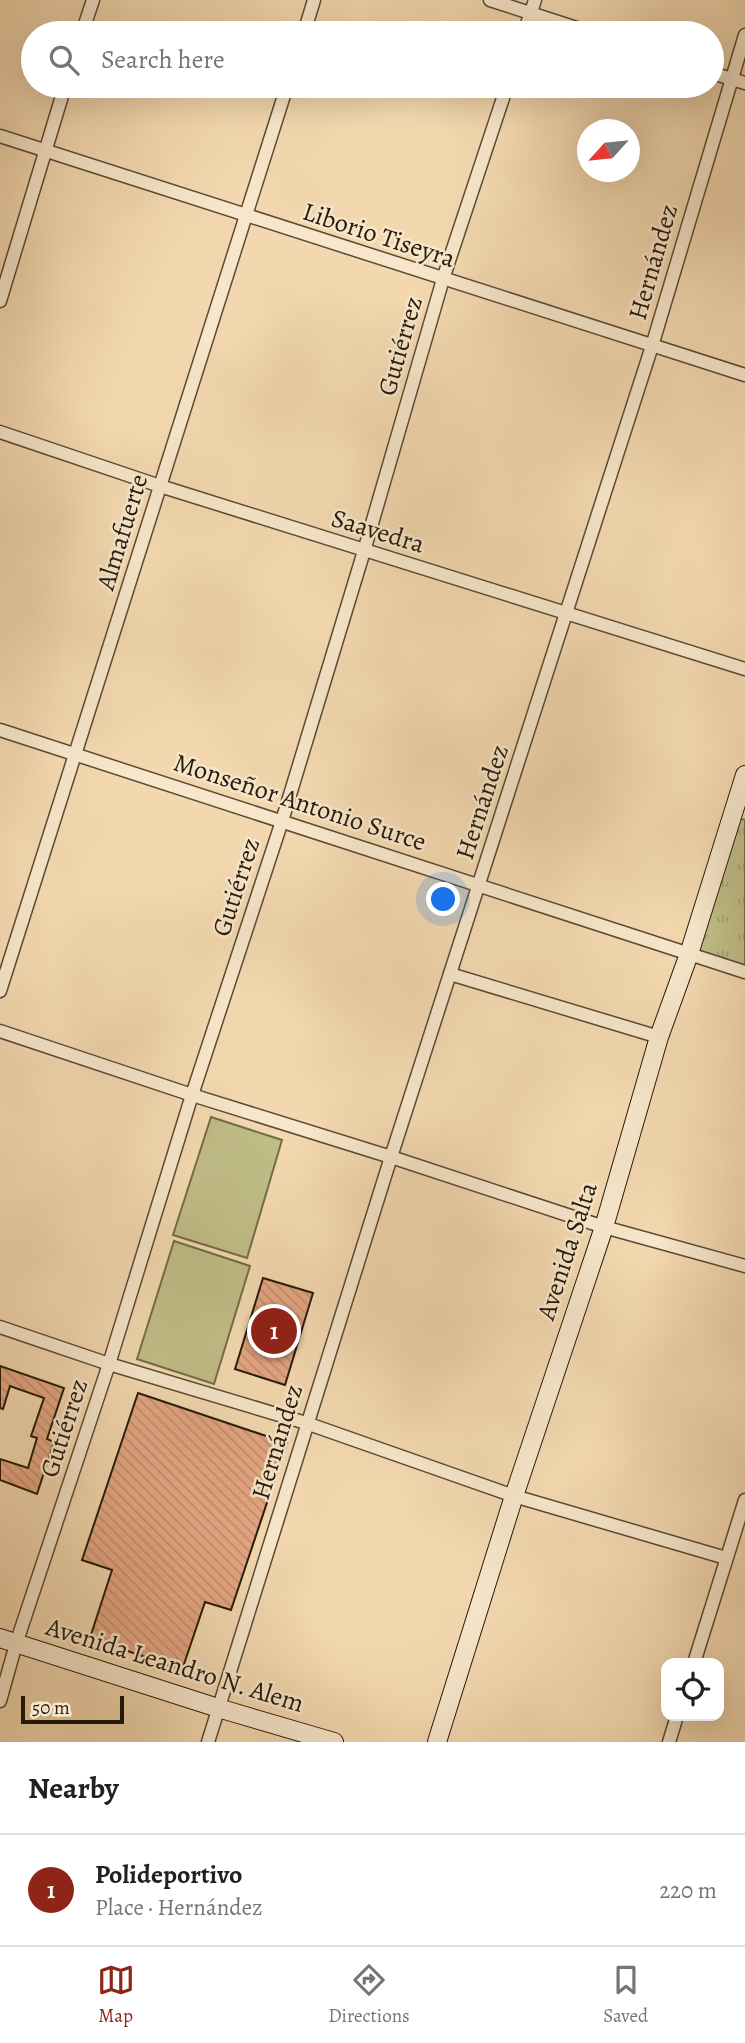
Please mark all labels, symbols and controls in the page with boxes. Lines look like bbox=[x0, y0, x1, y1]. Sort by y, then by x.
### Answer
search box bbox=[21, 21, 724, 98]
icon: search bbox=[45, 41, 83, 79]
text: Search here bbox=[101, 42, 225, 77]
north arrow bbox=[577, 119, 640, 182]
street label: Liborio Tiseyra bbox=[298, 194, 460, 276]
street label: Hernández bbox=[620, 200, 686, 324]
street label: Gutiérrez bbox=[369, 292, 431, 400]
street label: Almafuerte bbox=[88, 470, 156, 595]
street label: Saavedra bbox=[327, 500, 429, 562]
street label: Hernández bbox=[447, 740, 517, 864]
street label: Monseñor Antonio Surce bbox=[169, 745, 431, 859]
street label: Gutiérrez bbox=[204, 833, 268, 941]
your location bbox=[426, 882, 460, 916]
street label: Avenida Salta bbox=[528, 1178, 606, 1325]
pin: 1 bbox=[251, 1305, 297, 1357]
street label: Gutiérrez bbox=[32, 1374, 96, 1482]
street label: Hernández bbox=[243, 1380, 311, 1504]
street label: Avenida Leandro N. Alem bbox=[41, 1609, 308, 1721]
map controls bbox=[661, 1658, 724, 1721]
button: locate bbox=[661, 1658, 724, 1721]
scale bar bbox=[21, 1693, 124, 1725]
text: 50 m bbox=[32, 1695, 70, 1721]
text: Nearby bbox=[28, 1768, 119, 1808]
text: Polideportivo bbox=[95, 1857, 242, 1892]
text: 1 bbox=[47, 1875, 55, 1906]
text: 220 m bbox=[659, 1875, 717, 1906]
text: Place · Hernández bbox=[95, 1892, 263, 1923]
tab: Map bbox=[97, 1961, 135, 2029]
tab: Directions bbox=[328, 1961, 410, 2029]
tab: Saved bbox=[603, 1961, 648, 2029]

